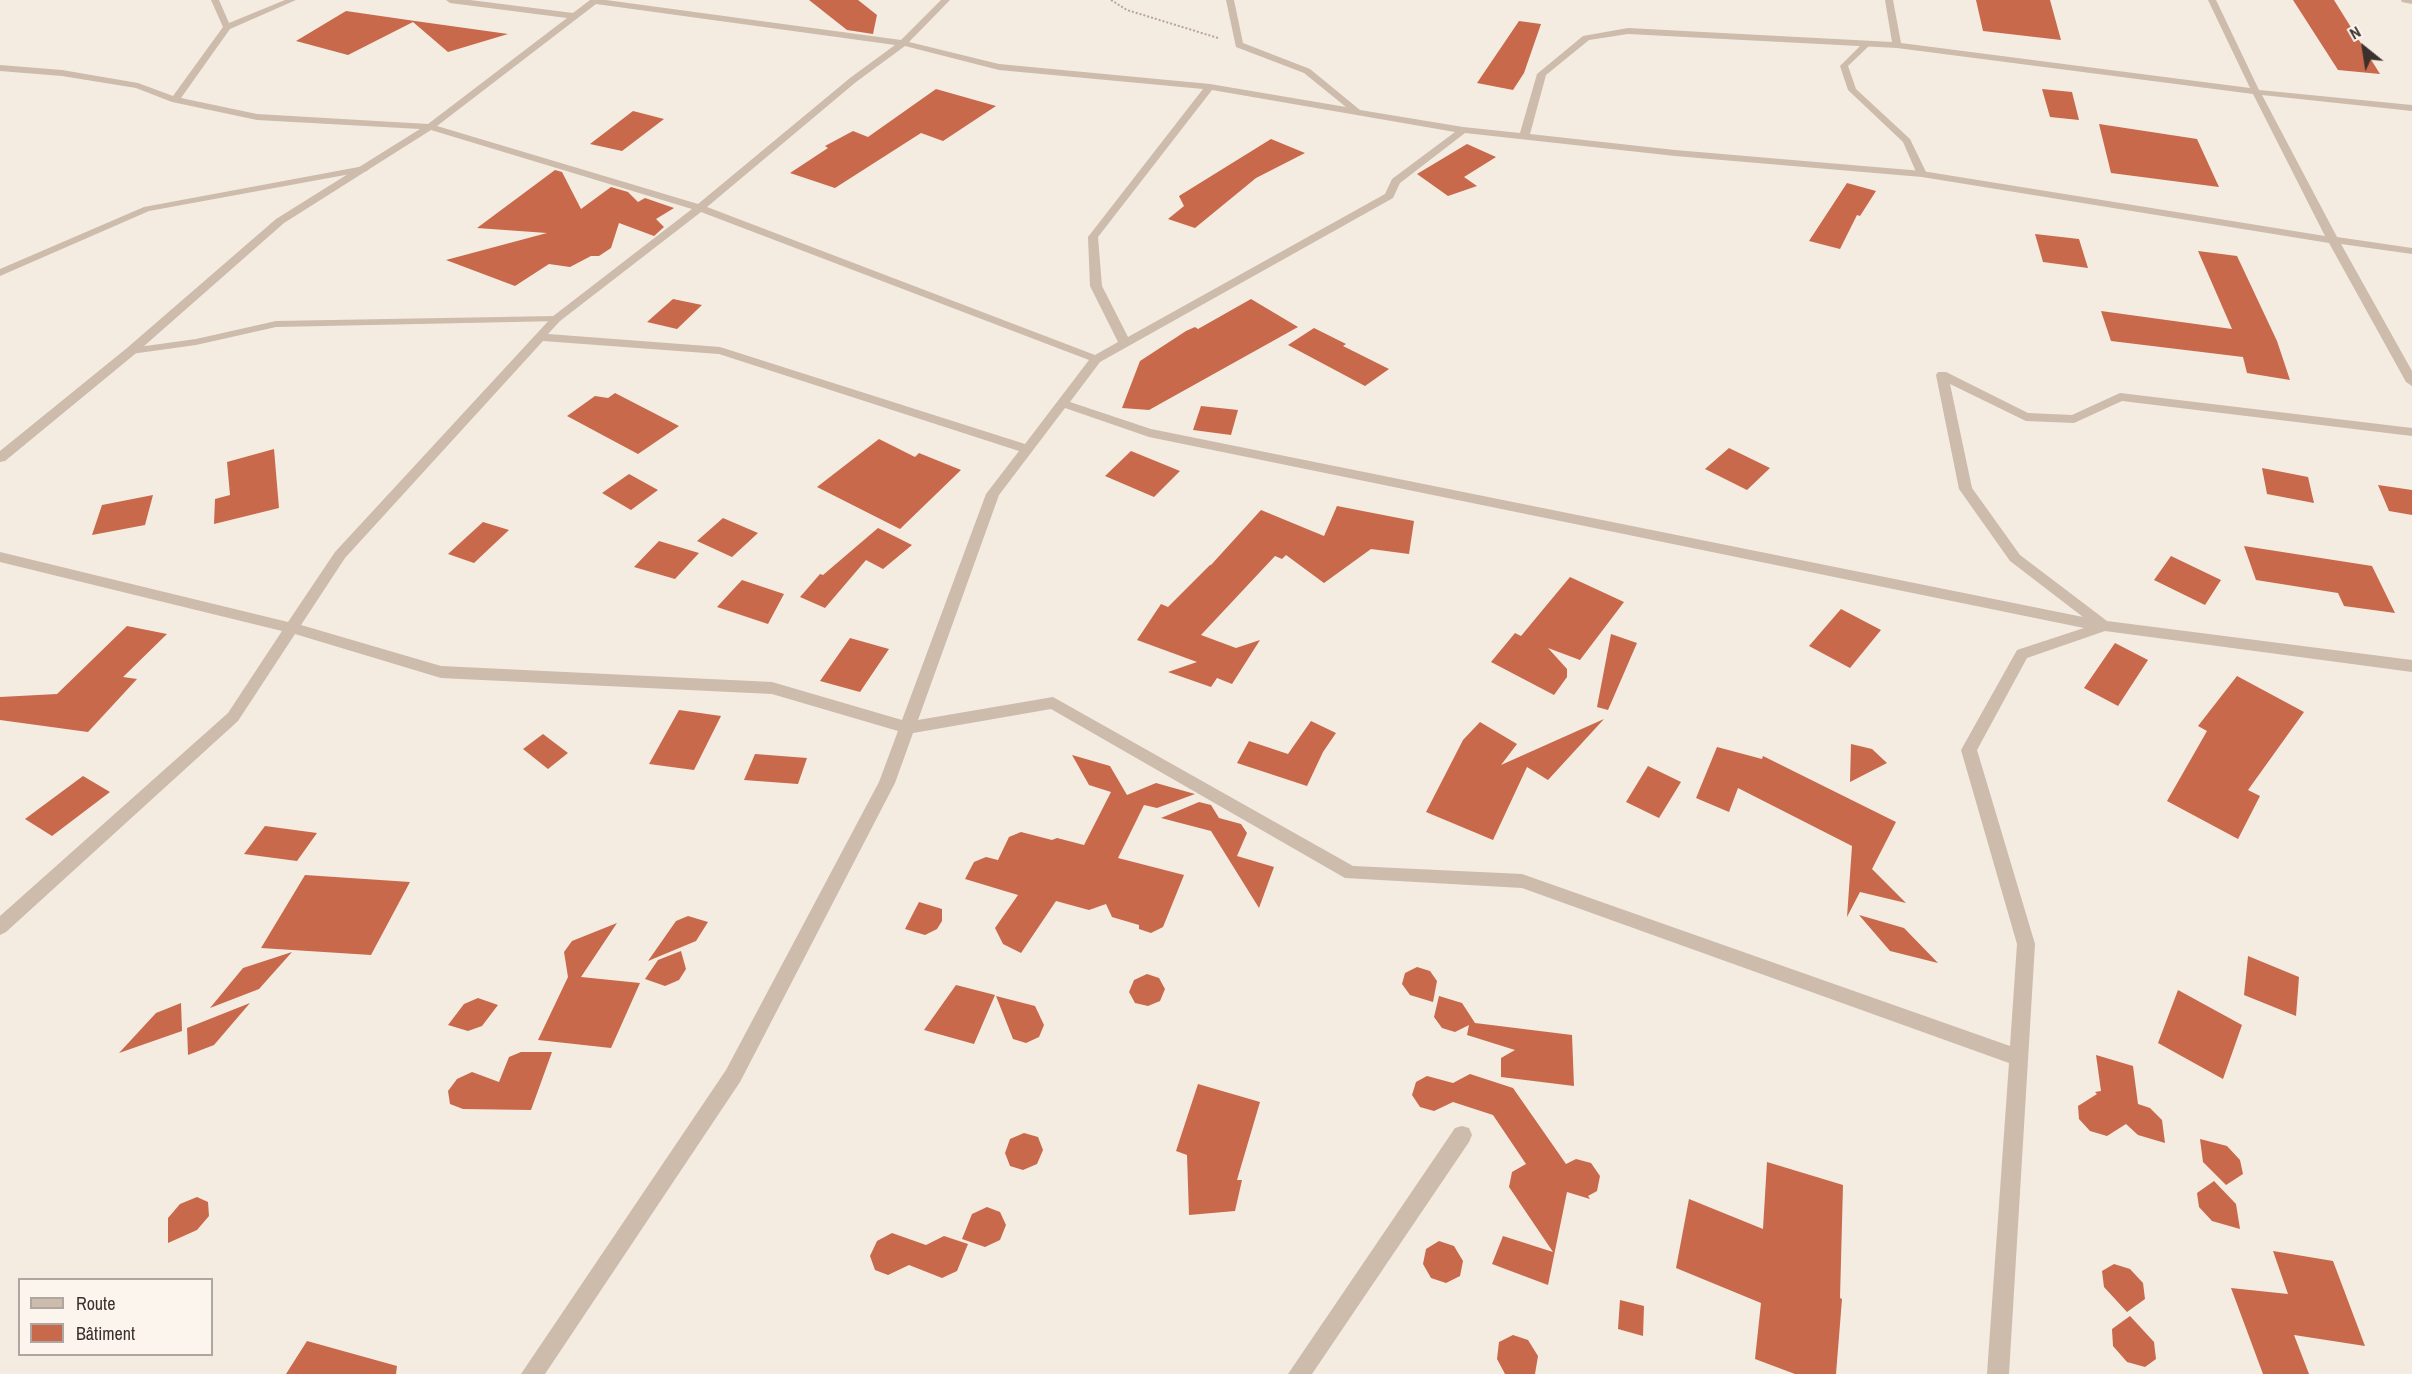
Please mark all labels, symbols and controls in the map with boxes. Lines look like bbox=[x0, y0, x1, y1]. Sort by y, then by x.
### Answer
north arrow bbox=[2334, 18, 2394, 78]
text: N bbox=[2345, 21, 2365, 44]
legend bbox=[18, 1278, 213, 1356]
text: Route bbox=[76, 1291, 115, 1316]
text: Bâtiment bbox=[76, 1321, 135, 1346]

